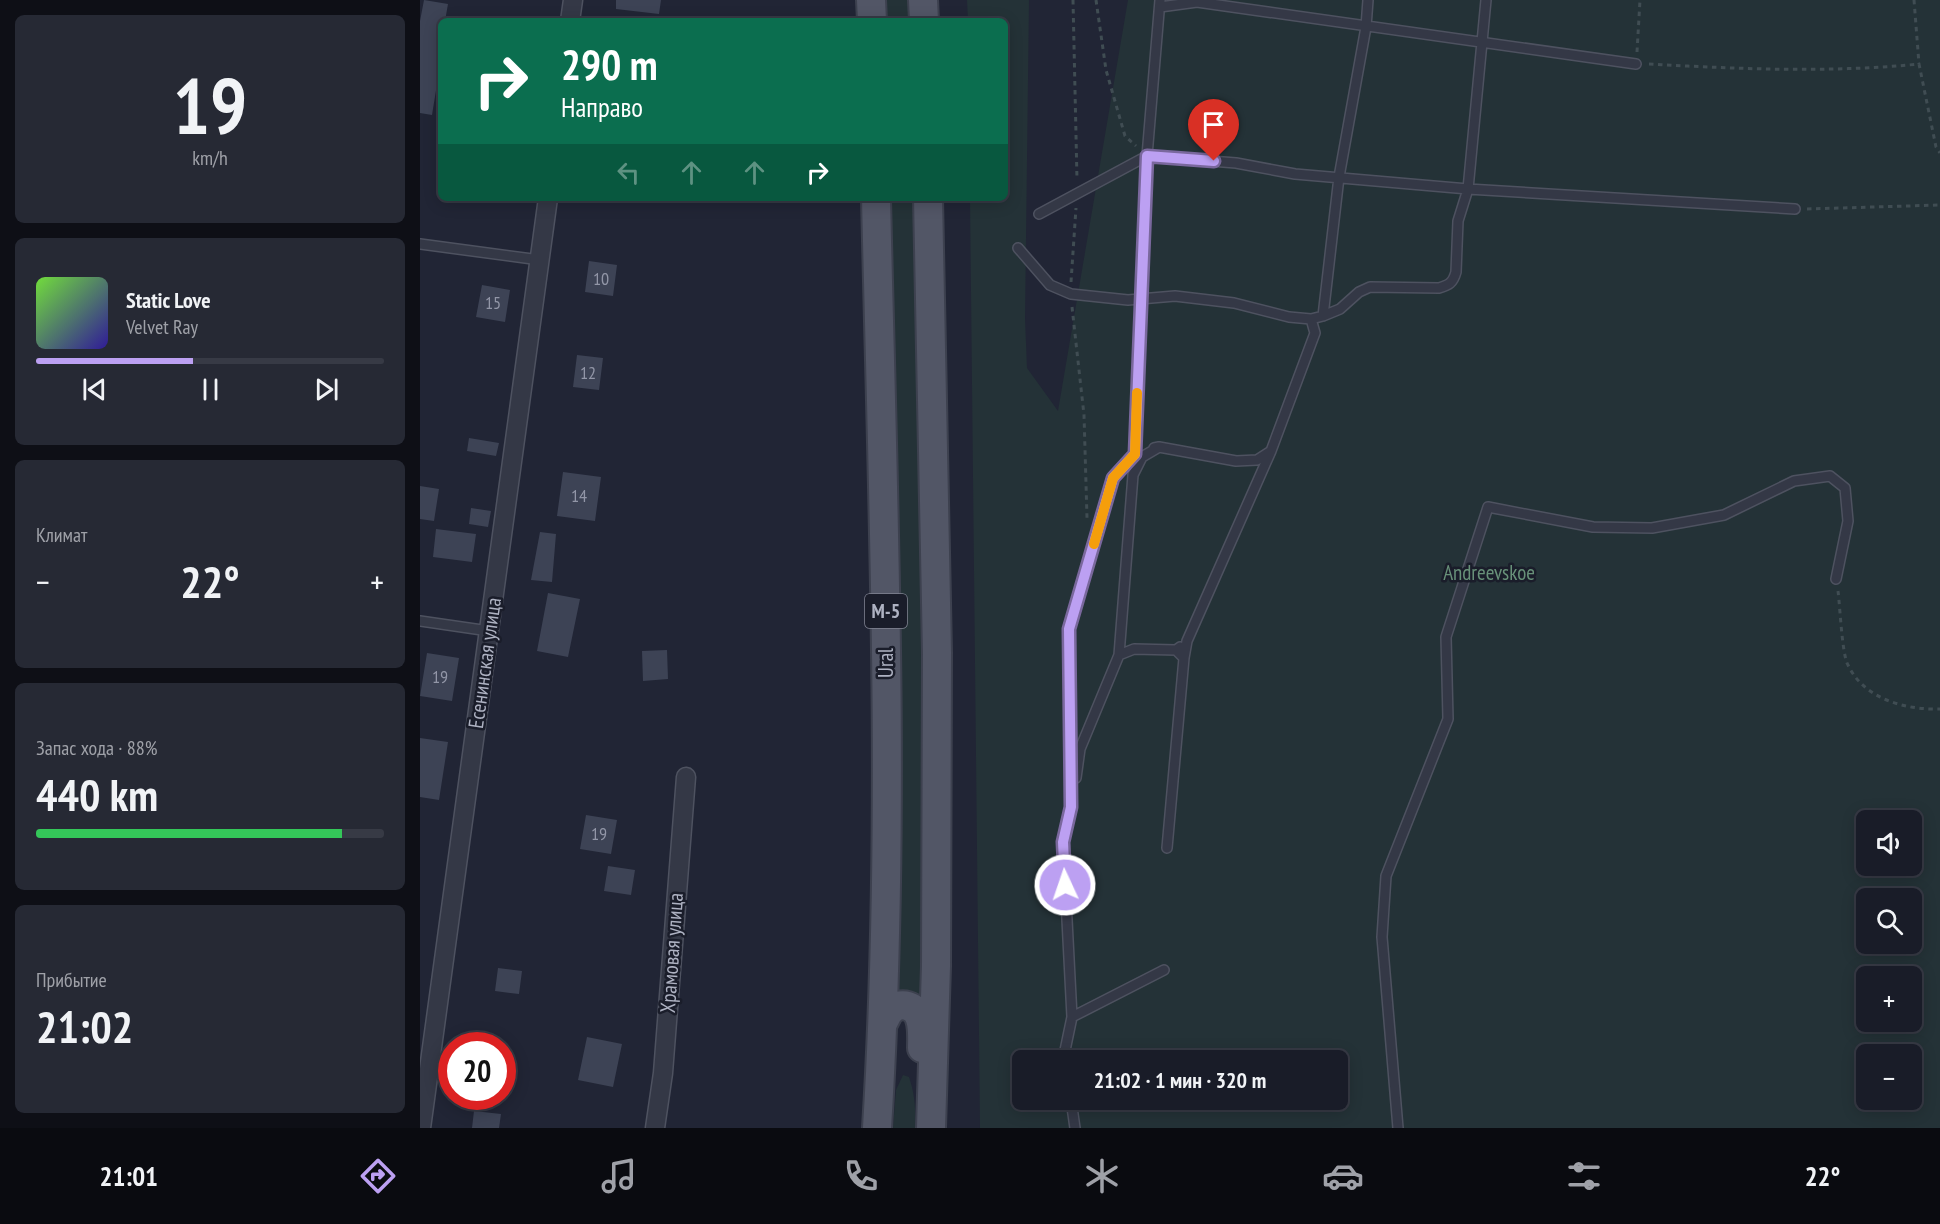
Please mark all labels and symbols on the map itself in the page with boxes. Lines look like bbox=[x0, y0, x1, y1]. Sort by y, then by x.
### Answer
pin bbox=[1188, 99, 1239, 161]
house number: 10 bbox=[593, 267, 609, 290]
house number: 15 bbox=[485, 291, 501, 314]
house number: 12 bbox=[580, 361, 596, 384]
house number: 14 bbox=[571, 484, 587, 507]
park label: Andreevskoe bbox=[1443, 559, 1535, 586]
road number: М-5 bbox=[865, 594, 907, 628]
street label: Есенинская улица bbox=[462, 596, 507, 730]
street label: Ural bbox=[872, 648, 899, 678]
house number: 19 bbox=[432, 665, 448, 688]
house number: 19 bbox=[591, 822, 607, 845]
position arrow bbox=[1033, 853, 1097, 917]
street label: Храмовая улица bbox=[654, 892, 689, 1014]
speed limit sign: 20 bbox=[438, 1032, 516, 1110]

